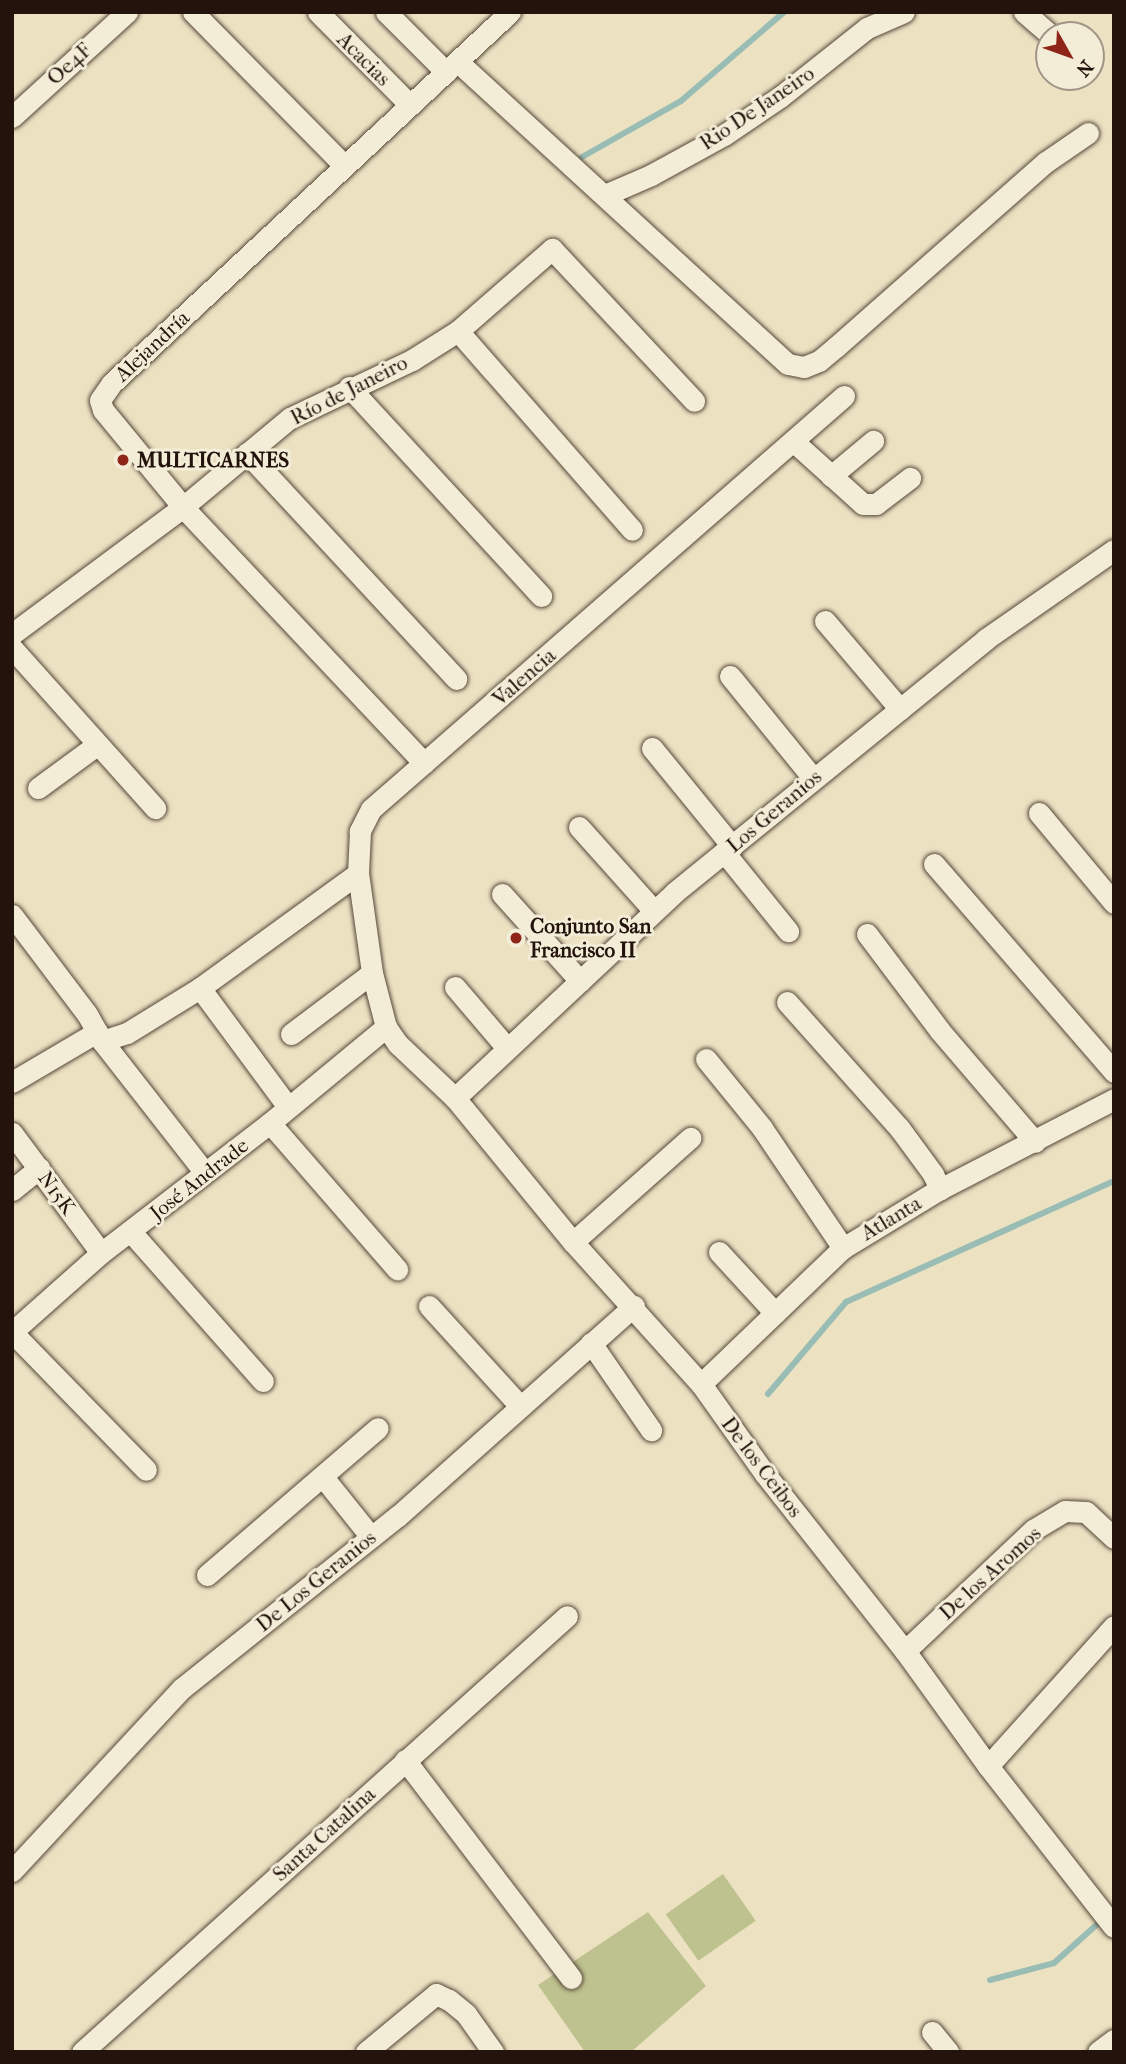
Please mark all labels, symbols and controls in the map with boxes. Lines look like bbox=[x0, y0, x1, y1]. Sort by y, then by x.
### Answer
north arrow bbox=[1035, 21, 1105, 91]
street label: Acacias bbox=[332, 27, 396, 91]
street label: Oe4F bbox=[42, 38, 96, 90]
text: N bbox=[1071, 56, 1098, 81]
street label: Rio De Janeiro bbox=[695, 60, 819, 156]
street label: Alejandría bbox=[109, 305, 195, 387]
street label: Río de Janeiro bbox=[286, 350, 412, 430]
place label: MULTICARNES bbox=[137, 447, 289, 473]
marker: MULTICARNES bbox=[115, 452, 131, 468]
street label: Valencia bbox=[487, 643, 561, 711]
street label: Los Geranios bbox=[721, 764, 827, 858]
place label: Conjunto San Francisco II bbox=[530, 913, 651, 963]
marker: Conjunto San Francisco II bbox=[508, 930, 524, 946]
street label: José Andrade bbox=[145, 1133, 253, 1225]
street label: N15K bbox=[33, 1166, 81, 1220]
street label: Atlanta bbox=[856, 1190, 926, 1246]
street label: De los Ceibos bbox=[716, 1412, 808, 1522]
street label: De los Aromos bbox=[934, 1521, 1046, 1625]
street label: De Los Geranios bbox=[251, 1525, 381, 1637]
street label: Santa Catalina bbox=[268, 1781, 380, 1887]

